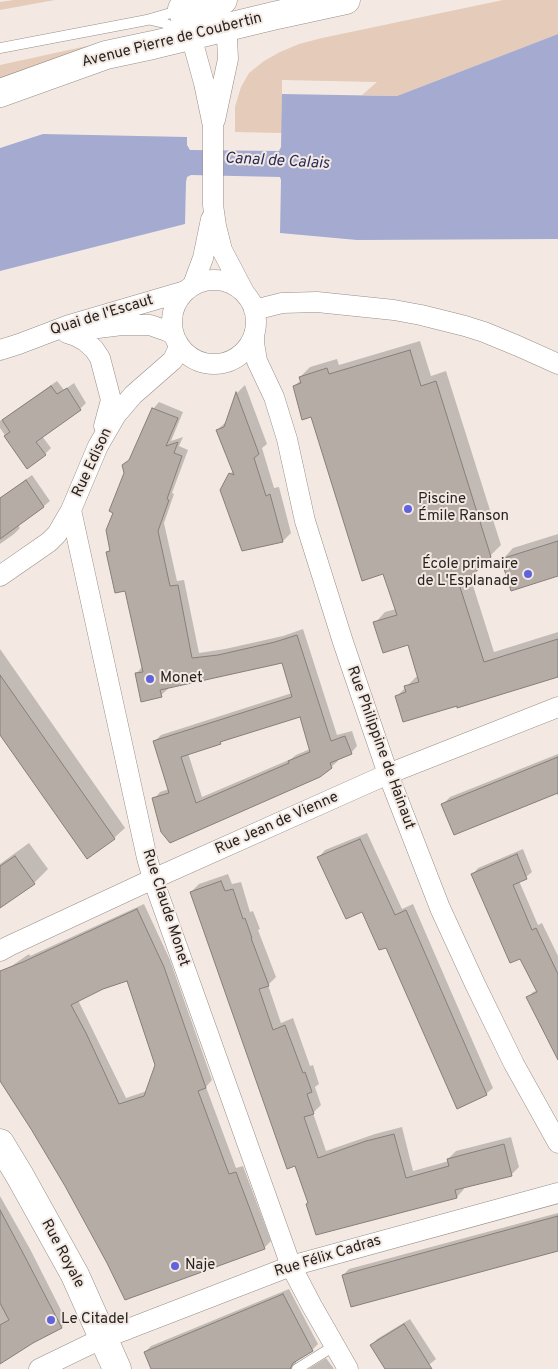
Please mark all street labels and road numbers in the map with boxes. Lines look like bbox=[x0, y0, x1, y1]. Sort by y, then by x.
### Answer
street label: Avenue Pierre de Coubertin bbox=[80, 10, 264, 72]
street label: Quai de l'Escaut bbox=[48, 292, 156, 340]
street label: Rue Edison bbox=[69, 426, 117, 500]
street label: Rue Philippine de Hainaut bbox=[342, 664, 418, 832]
street label: Rue Jean de Vienne bbox=[213, 789, 341, 859]
street label: Rue Claude Monet bbox=[138, 847, 192, 969]
street label: Rue Royale bbox=[36, 1217, 88, 1291]
street label: Rue Félix Cadras bbox=[272, 1232, 384, 1282]

